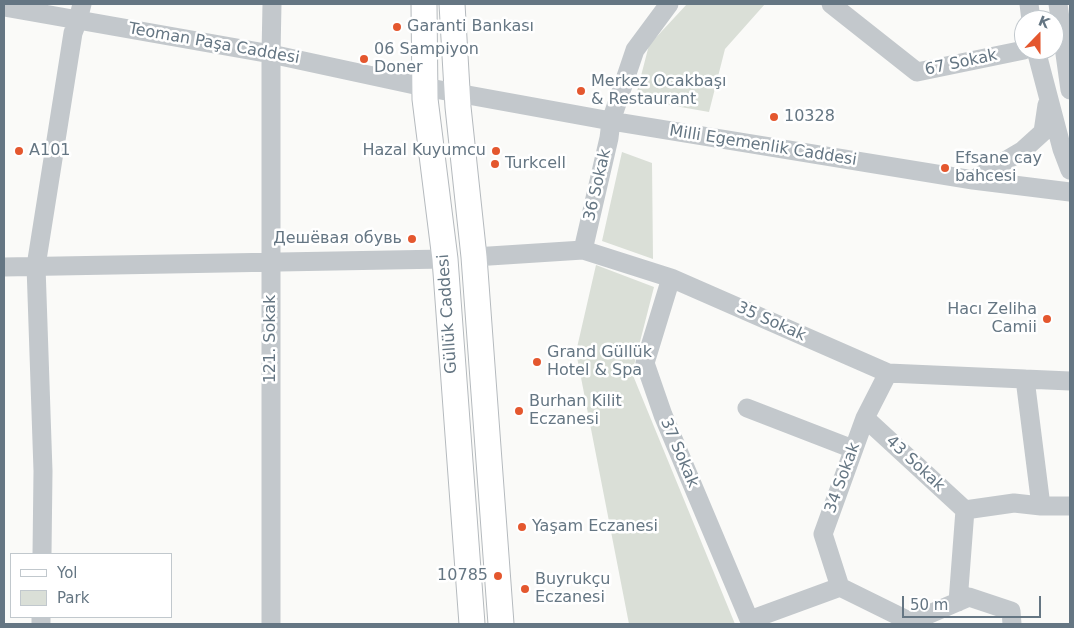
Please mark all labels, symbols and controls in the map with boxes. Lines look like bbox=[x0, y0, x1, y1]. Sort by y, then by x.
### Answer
north arrow bbox=[1014, 10, 1064, 60]
text: K bbox=[1036, 13, 1052, 31]
place label: Garanti Bankası bbox=[407, 17, 534, 37]
street label: Teoman Paşa Caddesi bbox=[127, 20, 301, 68]
marker: Garanti Bankası bbox=[391, 21, 403, 33]
place label: 06 Sampiyon Doner bbox=[374, 40, 479, 78]
street label: 67 Sokak bbox=[923, 46, 999, 80]
marker: 06 Sampiyon Doner bbox=[358, 53, 370, 65]
place label: Merkez Ocakbaşı & Restaurant bbox=[591, 72, 726, 110]
marker: Merkez Ocakbaşı & Restaurant bbox=[575, 85, 587, 97]
place label: 10328 bbox=[784, 107, 835, 127]
marker: 10328 bbox=[768, 111, 780, 123]
street label: Milli Egemenlik Caddesi bbox=[668, 122, 858, 170]
place label: A101 bbox=[29, 141, 70, 161]
place label: Hazal Kuyumcu bbox=[362, 141, 486, 161]
marker: A101 bbox=[13, 145, 25, 157]
marker: Hazal Kuyumcu bbox=[490, 145, 502, 157]
street label: 36 Sokak bbox=[580, 147, 616, 223]
place label: Efsane cay bahcesi bbox=[955, 149, 1042, 187]
place label: Turkcell bbox=[505, 154, 566, 174]
marker: Turkcell bbox=[489, 158, 501, 170]
marker: Efsane cay bahcesi bbox=[939, 162, 951, 174]
place label: Дешёвая обувь bbox=[273, 229, 402, 249]
marker: Дешёвая обувь bbox=[406, 233, 418, 245]
street label: Güllük Caddesi bbox=[434, 254, 462, 374]
street label: 121. Sokak bbox=[261, 295, 281, 383]
street label: 35 Sokak bbox=[734, 298, 808, 346]
place label: Hacı Zeliha Camii bbox=[947, 300, 1037, 338]
marker: Hacı Zeliha Camii bbox=[1041, 313, 1053, 325]
place label: Grand Güllük Hotel & Spa bbox=[547, 343, 652, 381]
marker: Grand Güllük Hotel & Spa bbox=[531, 356, 543, 368]
place label: Burhan Kilit Eczanesi bbox=[529, 392, 622, 430]
marker: Burhan Kilit Eczanesi bbox=[513, 405, 525, 417]
street label: 37 Sokak bbox=[656, 415, 702, 491]
street label: 43 Sokak bbox=[882, 432, 948, 496]
street label: 34 Sokak bbox=[821, 440, 865, 516]
place label: Yaşam Eczanesi bbox=[532, 517, 658, 537]
marker: Yaşam Eczanesi bbox=[516, 521, 528, 533]
legend bbox=[10, 553, 172, 618]
text: Yol bbox=[57, 564, 78, 582]
place label: 10785 bbox=[437, 566, 488, 586]
marker: 10785 bbox=[492, 570, 504, 582]
place label: Buyrukçu Eczanesi bbox=[535, 570, 611, 608]
marker: Buyrukçu Eczanesi bbox=[519, 583, 531, 595]
scale bar bbox=[904, 586, 1043, 618]
text: Park bbox=[57, 589, 89, 607]
text: 50 m bbox=[910, 596, 948, 614]

